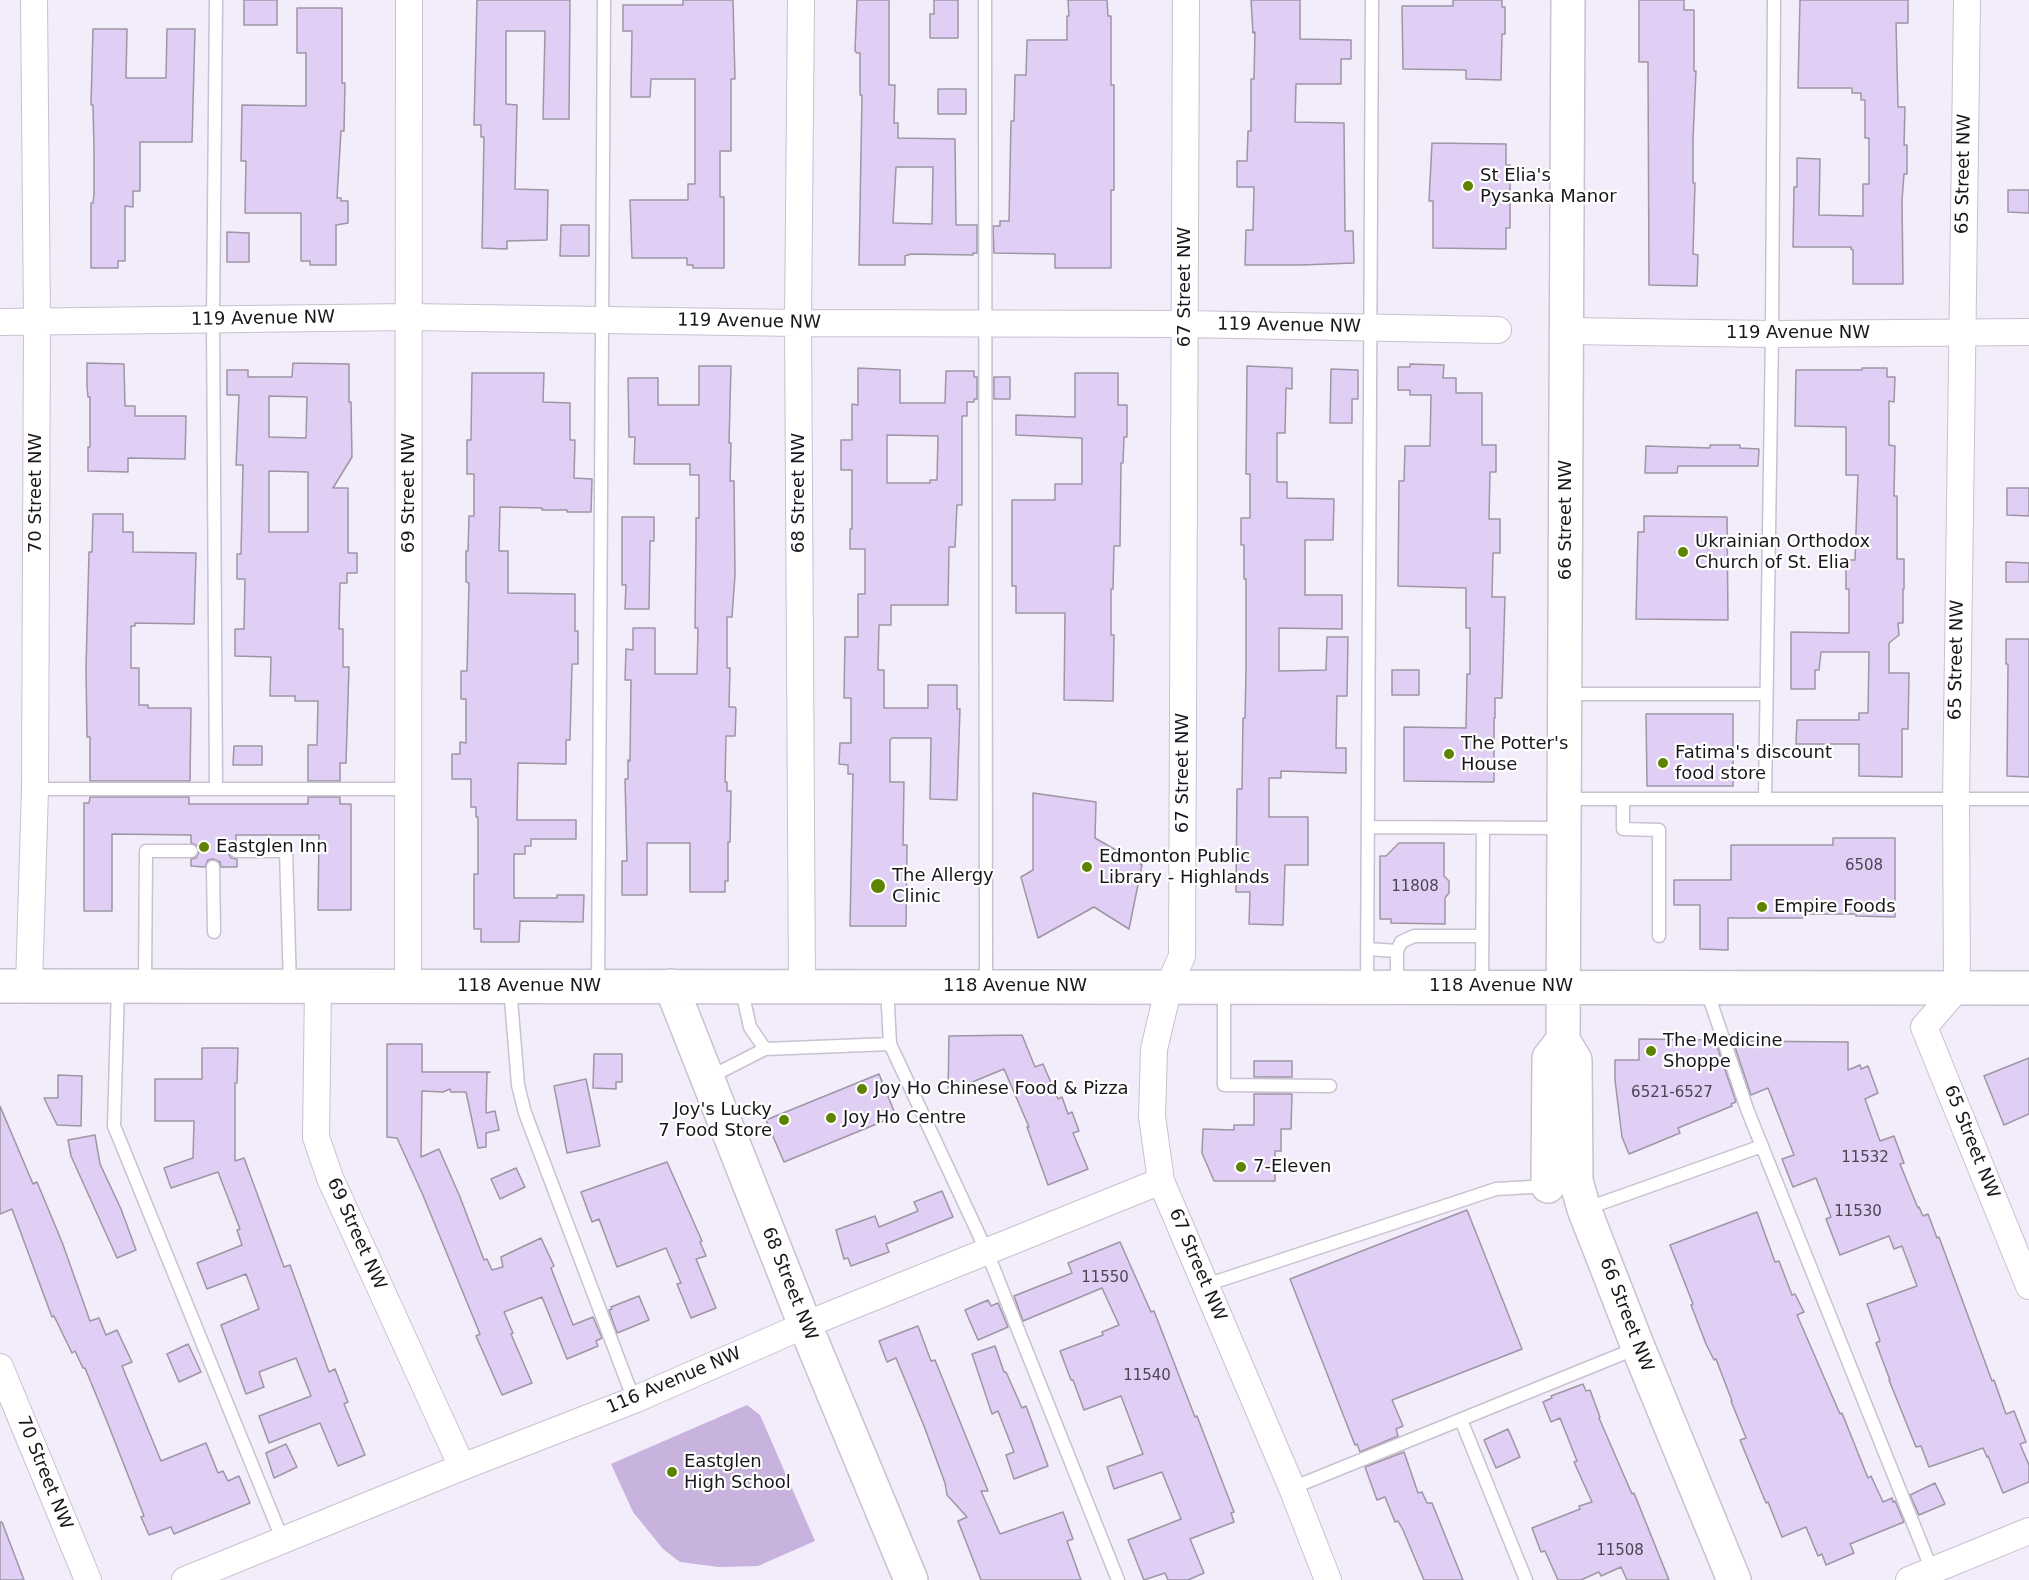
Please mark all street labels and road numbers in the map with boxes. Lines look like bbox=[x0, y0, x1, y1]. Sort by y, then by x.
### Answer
street label: 65 Street NW bbox=[1952, 114, 1976, 234]
street label: 67 Street NW bbox=[1174, 227, 1196, 347]
street label: 119 Avenue NW bbox=[191, 307, 335, 331]
street label: 119 Avenue NW bbox=[677, 310, 821, 334]
street label: 119 Avenue NW bbox=[1217, 314, 1361, 338]
street label: 119 Avenue NW bbox=[1726, 322, 1870, 344]
street label: 70 Street NW bbox=[25, 433, 47, 553]
street label: 69 Street NW bbox=[398, 433, 420, 553]
street label: 68 Street NW bbox=[788, 433, 810, 553]
street label: 66 Street NW bbox=[1555, 460, 1577, 580]
street label: 65 Street NW bbox=[1945, 600, 1969, 720]
street label: 67 Street NW bbox=[1172, 713, 1194, 833]
street label: 118 Avenue NW bbox=[457, 975, 601, 997]
street label: 118 Avenue NW bbox=[943, 975, 1087, 997]
street label: 118 Avenue NW bbox=[1429, 975, 1573, 997]
street label: 65 Street NW bbox=[1938, 1082, 2004, 1202]
street label: 69 Street NW bbox=[322, 1175, 390, 1293]
street label: 67 Street NW bbox=[1164, 1205, 1230, 1325]
street label: 68 Street NW bbox=[756, 1224, 822, 1344]
street label: 66 Street NW bbox=[1594, 1255, 1658, 1375]
street label: 116 Avenue NW bbox=[604, 1343, 744, 1419]
street label: 70 Street NW bbox=[11, 1413, 77, 1533]

